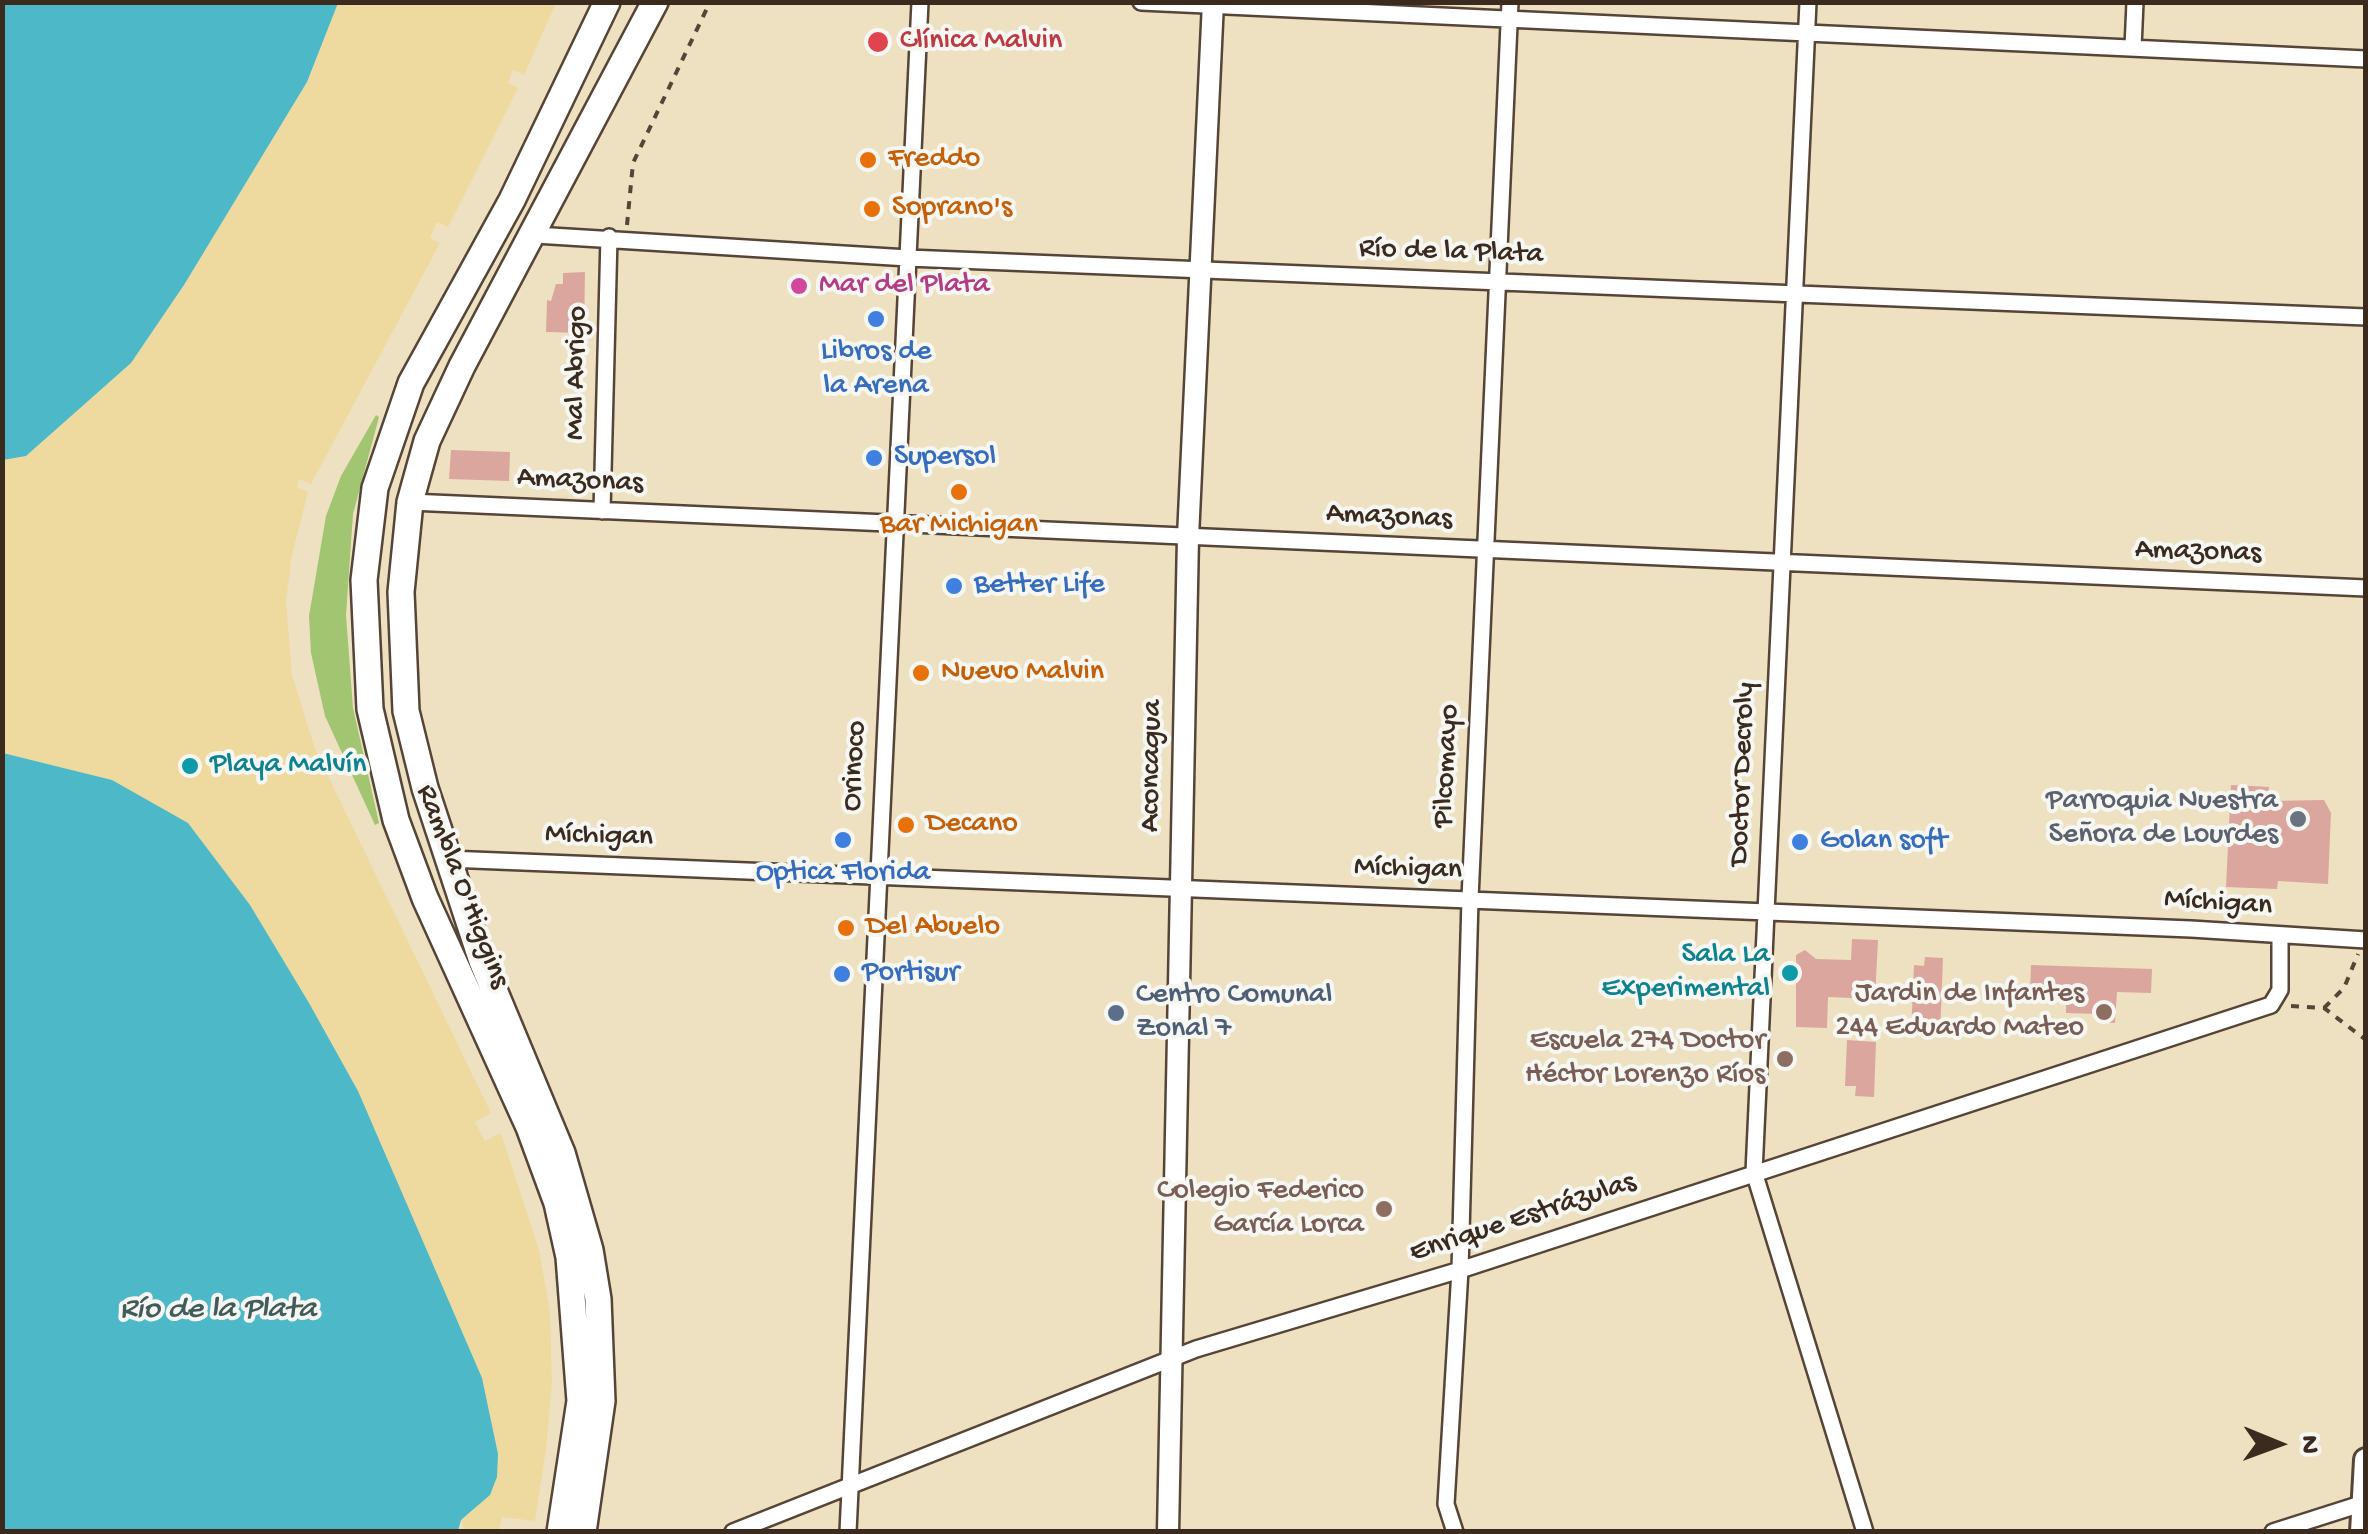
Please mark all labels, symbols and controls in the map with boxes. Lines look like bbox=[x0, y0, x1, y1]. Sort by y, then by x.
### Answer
place label: Clínica Malvin bbox=[900, 24, 1062, 60]
marker: Clínica Malvin bbox=[865, 29, 891, 55]
place label: Freddo bbox=[888, 142, 980, 178]
marker: Freddo bbox=[857, 149, 879, 171]
place label: Soprano's bbox=[892, 191, 1012, 227]
marker: Soprano's bbox=[861, 198, 883, 220]
street label: Río de la Plata bbox=[1358, 232, 1544, 274]
place label: Mar del Plata bbox=[819, 268, 990, 304]
marker: Mar del Plata bbox=[788, 275, 810, 297]
street label: Mal Abrigo bbox=[559, 305, 597, 441]
marker: Libros de la Arena bbox=[865, 308, 887, 330]
place label: Libros de la Arena bbox=[821, 335, 931, 406]
place label: Supersol bbox=[894, 440, 996, 476]
marker: Supersol bbox=[863, 447, 885, 469]
street label: Amazonas bbox=[516, 461, 644, 503]
marker: Bar Michigan bbox=[948, 481, 970, 503]
street label: Amazonas bbox=[1325, 497, 1453, 539]
place label: Bar Michigan bbox=[880, 508, 1038, 544]
street label: Amazonas bbox=[2134, 533, 2262, 573]
place label: Better Life bbox=[974, 568, 1105, 604]
marker: Better Life bbox=[943, 575, 965, 597]
place label: Nuevo Malvin bbox=[941, 655, 1104, 691]
marker: Nuevo Malvin bbox=[910, 662, 932, 684]
street label: Doctor Decroly bbox=[1723, 682, 1765, 866]
street label: Aconcagua bbox=[1134, 700, 1172, 832]
street label: Pilcomayo bbox=[1427, 703, 1469, 829]
street label: Orinoco bbox=[836, 720, 876, 812]
place label: Playa Malvín bbox=[210, 748, 366, 784]
marker: Playa Malvín bbox=[179, 755, 201, 777]
street label: Rambla O'Higgins bbox=[406, 780, 516, 994]
place label: Parroquia Nuestra Señora de Lourdes bbox=[2046, 784, 2278, 854]
place label: Decano bbox=[926, 807, 1018, 843]
marker: Parroquia Nuestra Señora de Lourdes bbox=[2287, 808, 2309, 830]
marker: Decano bbox=[895, 814, 917, 836]
street label: Míchigan bbox=[544, 817, 654, 857]
place label: Golan soft bbox=[1820, 824, 1947, 860]
marker: Optica Florida bbox=[832, 829, 854, 851]
marker: Golan soft bbox=[1789, 831, 1811, 853]
street label: Míchigan bbox=[1353, 850, 1463, 890]
place label: Optica Florida bbox=[756, 856, 930, 892]
street label: Míchigan bbox=[2163, 882, 2273, 926]
place label: Del Abuelo bbox=[866, 910, 1000, 946]
marker: Del Abuelo bbox=[835, 917, 857, 939]
place label: Sala La Experimental bbox=[1602, 938, 1770, 1008]
place label: Portisur bbox=[862, 956, 959, 992]
marker: Sala La Experimental bbox=[1779, 962, 1801, 984]
marker: Portisur bbox=[831, 963, 853, 985]
place label: Jardin de Infantes 244 Eduardo Mateo bbox=[1835, 977, 2084, 1048]
place label: Centro Comunal Zonal 7 bbox=[1136, 978, 1332, 1048]
marker: Jardin de Infantes 244 Eduardo Mateo bbox=[2093, 1001, 2115, 1023]
marker: Centro Comunal Zonal 7 bbox=[1105, 1002, 1127, 1024]
place label: Escuela 274 Doctor Héctor Lorenzo Ríos bbox=[1525, 1024, 1765, 1094]
marker: Escuela 274 Doctor Héctor Lorenzo Ríos bbox=[1774, 1048, 1796, 1070]
street label: Enrique Estrázulas bbox=[1405, 1165, 1641, 1273]
place label: Colegio Federico García Lorca bbox=[1157, 1174, 1364, 1244]
marker: Colegio Federico García Lorca bbox=[1373, 1198, 1395, 1220]
water label: Río de la Plata bbox=[120, 1292, 316, 1330]
north arrow bbox=[2228, 1394, 2328, 1494]
text: N bbox=[2292, 1435, 2325, 1454]

